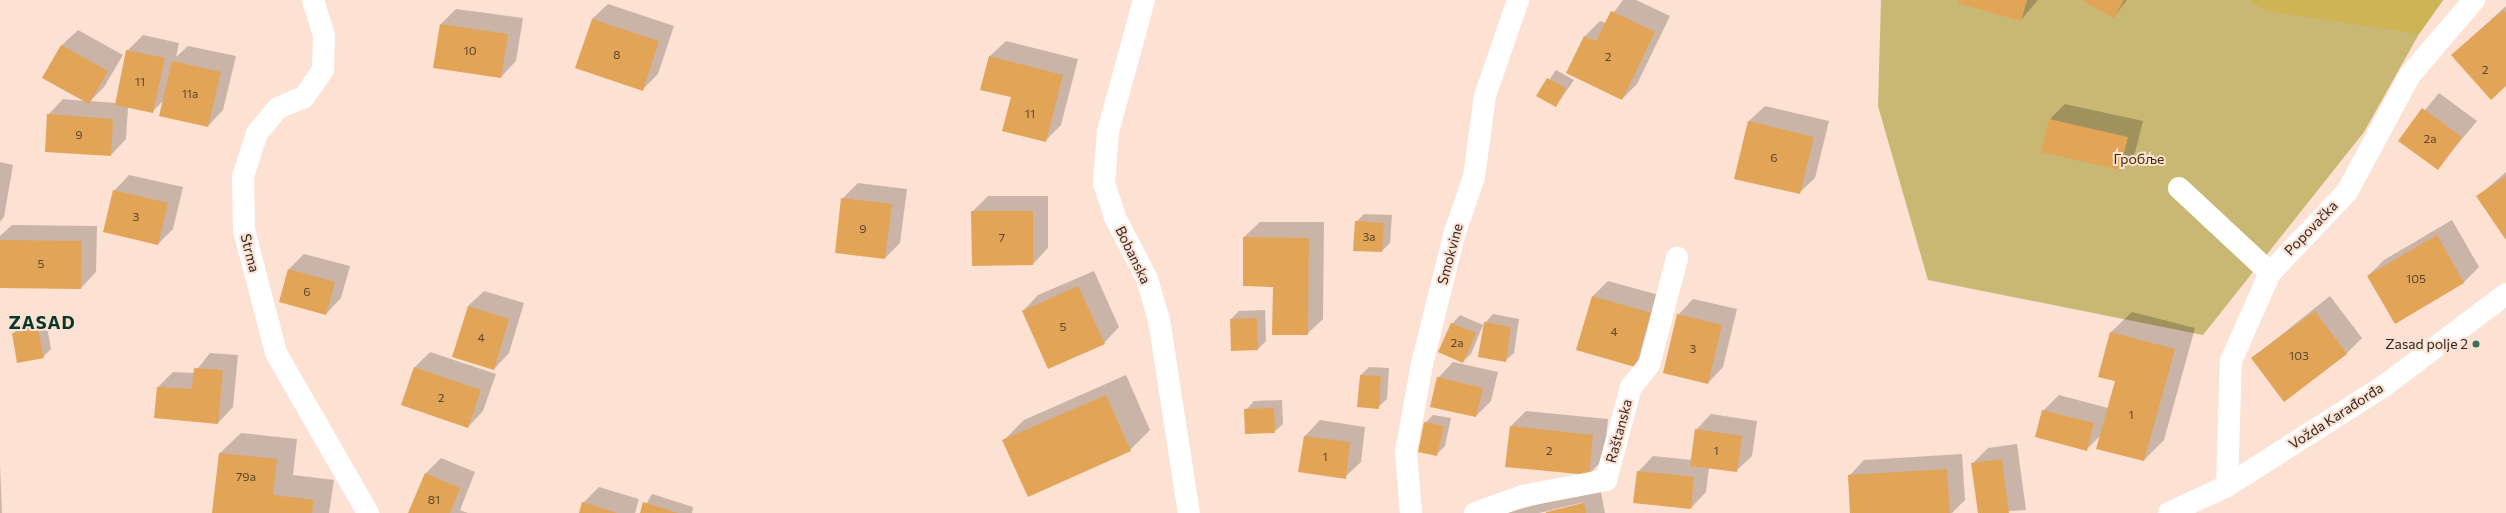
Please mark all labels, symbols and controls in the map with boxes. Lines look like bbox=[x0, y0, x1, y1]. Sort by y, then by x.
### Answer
house number: 10 bbox=[464, 44, 476, 58]
house number: 8 bbox=[613, 48, 621, 62]
house number: 2 bbox=[1605, 50, 1611, 64]
house number: 2 bbox=[2482, 63, 2488, 77]
house number: 11 bbox=[135, 75, 145, 89]
house number: 11a bbox=[182, 87, 198, 101]
house number: 11 bbox=[1025, 107, 1035, 121]
house number: 9 bbox=[75, 128, 83, 142]
house number: 2a bbox=[2424, 132, 2436, 146]
house number: 6 bbox=[1770, 151, 1778, 165]
park label: Гробље bbox=[2114, 151, 2164, 167]
street label: Popovačka bbox=[2281, 197, 2341, 259]
house number: 3 bbox=[133, 210, 139, 224]
house number: 9 bbox=[859, 222, 867, 236]
street label: Smokvine bbox=[1434, 222, 1466, 286]
street label: Bobanska bbox=[1112, 223, 1154, 287]
house number: 3a bbox=[1362, 230, 1376, 244]
house number: 7 bbox=[999, 231, 1005, 245]
street label: Strma bbox=[237, 232, 263, 274]
house number: 5 bbox=[38, 257, 44, 271]
house number: 105 bbox=[2406, 272, 2426, 286]
house number: 6 bbox=[303, 285, 311, 299]
district label: ZASAD bbox=[8, 311, 76, 333]
house number: 5 bbox=[1060, 320, 1066, 334]
house number: 4 bbox=[1610, 325, 1618, 339]
house number: 4 bbox=[477, 331, 485, 345]
house number: 2a bbox=[1451, 336, 1463, 350]
place label: Zasad polje 2 bbox=[2385, 336, 2468, 352]
marker: Zasad polje 2 bbox=[2471, 339, 2481, 349]
house number: 3 bbox=[1690, 342, 1696, 356]
house number: 103 bbox=[2289, 349, 2309, 363]
street label: Vožda Karađorđa bbox=[2286, 379, 2386, 453]
house number: 2 bbox=[438, 391, 444, 405]
street label: Raštanska bbox=[1602, 397, 1636, 465]
house number: 1 bbox=[2128, 408, 2134, 422]
house number: 2 bbox=[1546, 444, 1552, 458]
house number: 1 bbox=[1713, 444, 1719, 458]
house number: 1 bbox=[1322, 450, 1328, 464]
house number: 79a bbox=[236, 470, 256, 484]
house number: 81 bbox=[428, 493, 440, 507]

